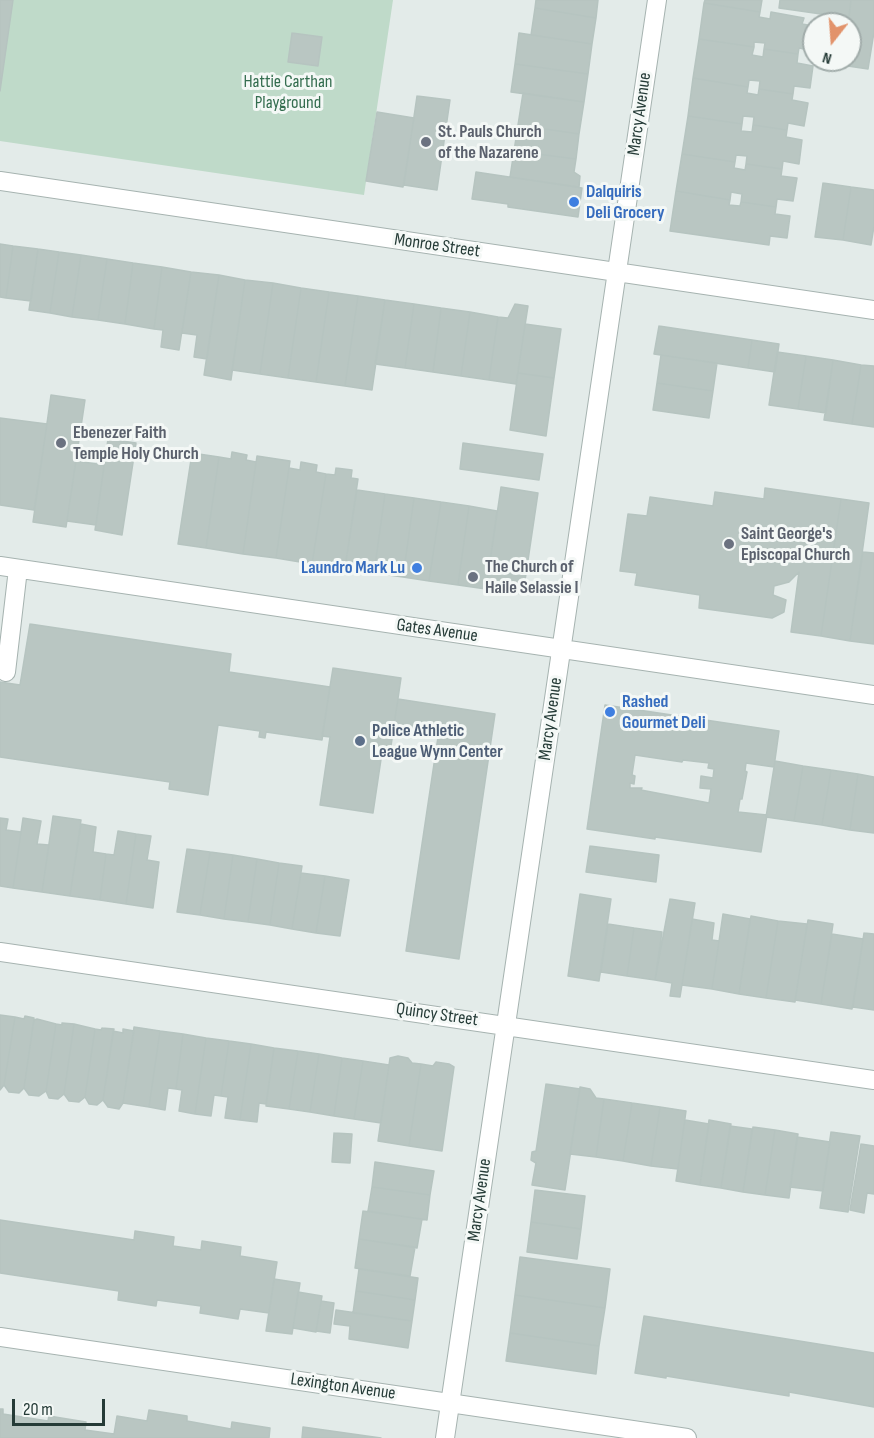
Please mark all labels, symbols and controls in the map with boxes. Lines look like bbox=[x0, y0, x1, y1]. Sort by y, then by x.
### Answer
north arrow bbox=[802, 12, 862, 72]
text: N bbox=[820, 47, 834, 68]
park label: Hattie Carthan Playground bbox=[243, 71, 333, 113]
street label: Marcy Avenue bbox=[624, 71, 656, 157]
place label: St. Pauls Church of the Nazarene bbox=[438, 121, 542, 164]
marker: St. Pauls Church of the Nazarene bbox=[419, 135, 433, 149]
place label: Dalquiris Deli Grocery bbox=[586, 181, 665, 224]
marker: Dalquiris Deli Grocery bbox=[567, 195, 581, 209]
street label: Monroe Street bbox=[393, 229, 481, 263]
place label: Ebenezer Faith Temple Holy Church bbox=[73, 422, 199, 464]
marker: Ebenezer Faith Temple Holy Church bbox=[54, 436, 68, 450]
place label: Saint George's Episcopal Church bbox=[741, 523, 850, 566]
marker: Saint George's Episcopal Church bbox=[722, 537, 736, 551]
place label: The Church of Haile Selassie I bbox=[485, 556, 578, 598]
place label: Laundro Mark Lu bbox=[301, 557, 405, 579]
marker: Laundro Mark Lu bbox=[410, 561, 424, 575]
marker: The Church of Haile Selassie I bbox=[466, 570, 480, 584]
street label: Gates Avenue bbox=[395, 615, 479, 647]
street label: Marcy Avenue bbox=[535, 676, 567, 762]
place label: Rashed Gourmet Deli bbox=[622, 691, 706, 734]
marker: Rashed Gourmet Deli bbox=[603, 705, 617, 719]
place label: Police Athletic League Wynn Center bbox=[372, 720, 503, 762]
marker: Police Athletic League Wynn Center bbox=[353, 734, 367, 748]
street label: Quincy Street bbox=[395, 999, 479, 1031]
street label: Marcy Avenue bbox=[464, 1157, 496, 1243]
street label: Lexington Avenue bbox=[289, 1369, 397, 1405]
scale bar bbox=[15, 1387, 108, 1425]
text: 20 m bbox=[23, 1399, 53, 1420]

